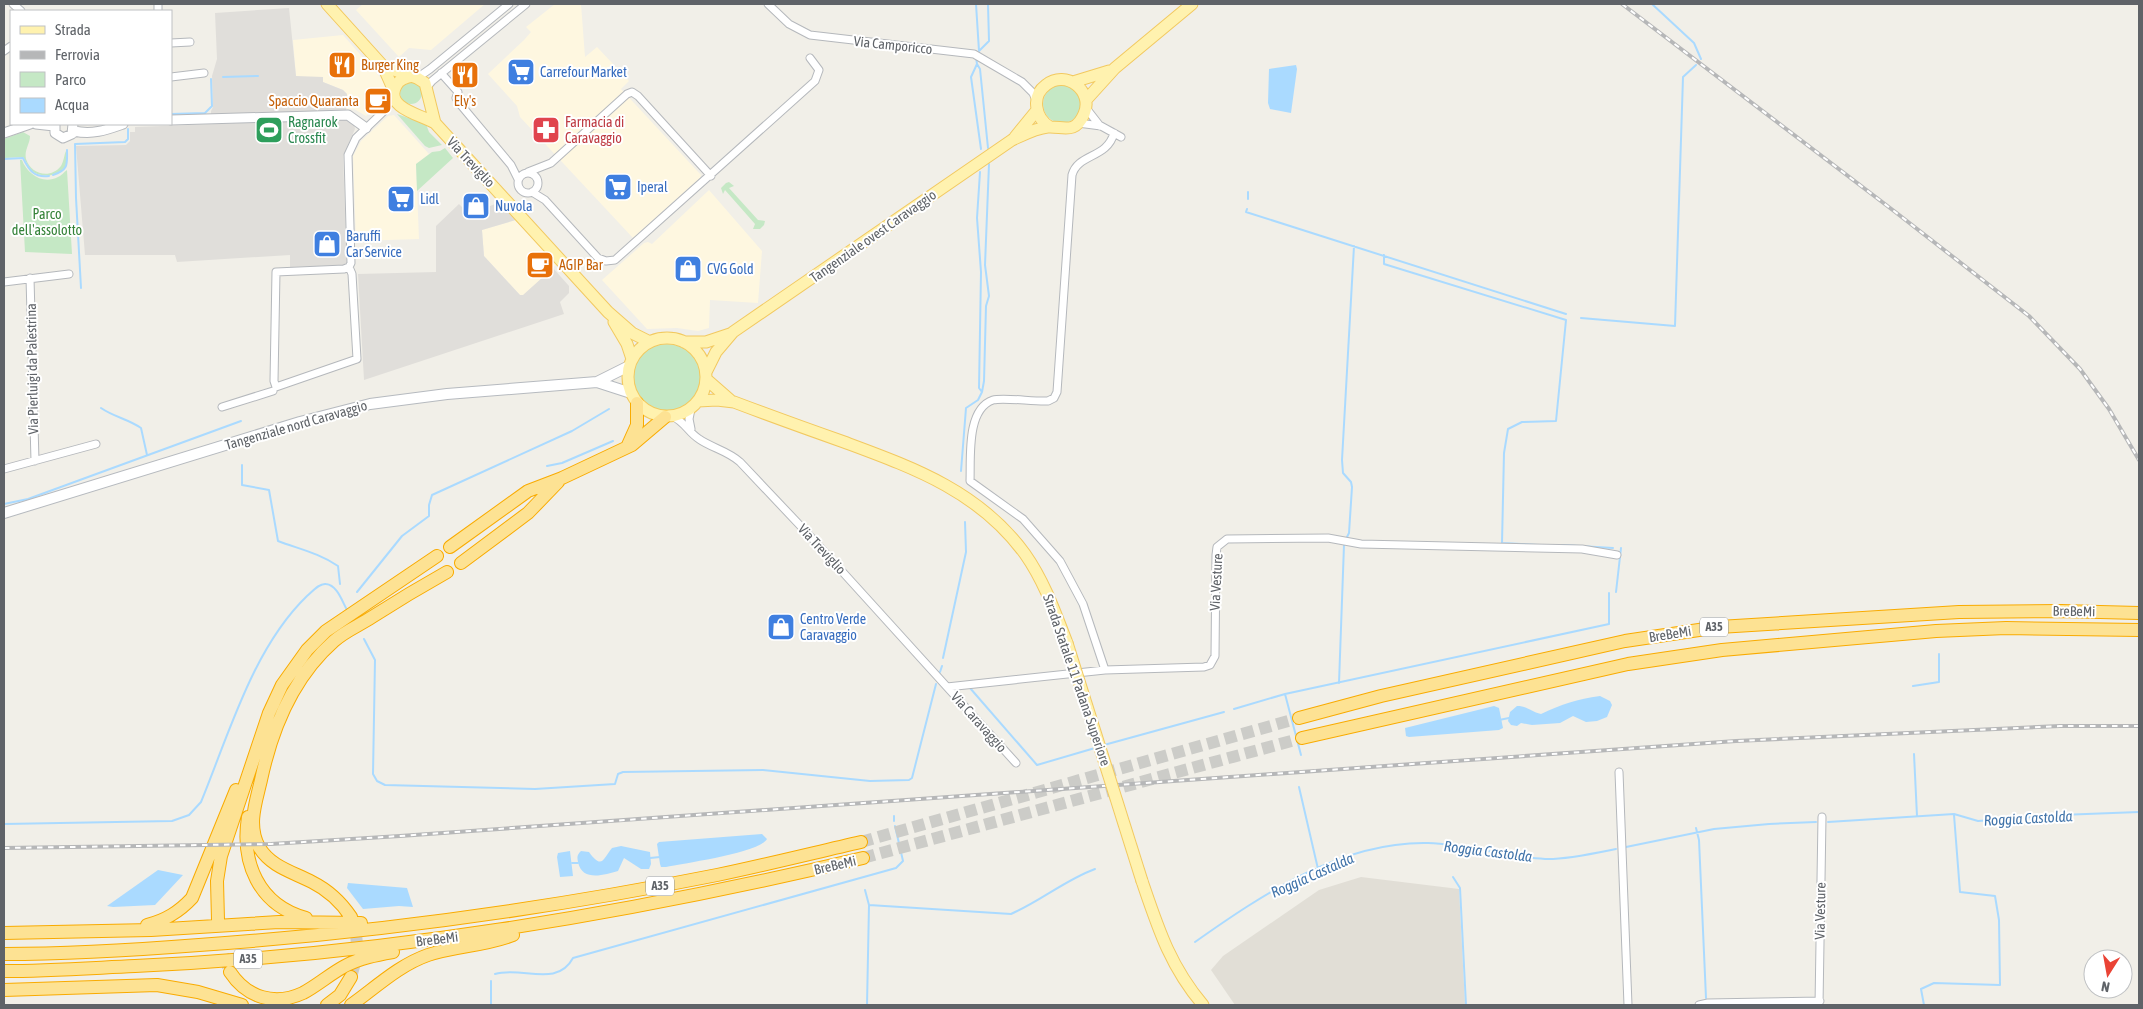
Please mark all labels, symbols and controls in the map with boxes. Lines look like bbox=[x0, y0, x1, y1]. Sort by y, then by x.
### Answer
legend bbox=[10, 10, 172, 125]
text: Strada bbox=[55, 21, 91, 38]
street label: Via Camporicco bbox=[853, 33, 933, 57]
text: Ferrovia bbox=[55, 46, 100, 63]
restaurant icon: Burger King bbox=[327, 50, 357, 80]
place label: Burger King bbox=[361, 57, 419, 73]
supermarket icon: Carrefour Market bbox=[506, 57, 536, 87]
restaurant icon: Ely's bbox=[450, 60, 480, 90]
place label: Carrefour Market bbox=[540, 64, 627, 80]
text: Parco bbox=[55, 71, 86, 88]
cafe icon: Spaccio Quaranta bbox=[363, 86, 393, 116]
place label: Spaccio Quaranta bbox=[269, 93, 359, 109]
place label: Ely's bbox=[454, 93, 476, 109]
text: Acqua bbox=[55, 96, 89, 113]
place label: Ragnarok Crossfit bbox=[288, 114, 338, 146]
place label: Farmacia di Caravaggio bbox=[565, 114, 624, 146]
sports icon: Ragnarok Crossfit bbox=[254, 115, 284, 145]
pharmacy icon: Farmacia di Caravaggio bbox=[531, 115, 561, 145]
street label: Via Treviglio bbox=[444, 134, 498, 190]
supermarket icon: Iperal bbox=[603, 172, 633, 202]
place label: Iperal bbox=[637, 179, 668, 195]
supermarket icon: Lidl bbox=[386, 184, 416, 214]
street label: Tangenziale ovest Caravaggio bbox=[807, 186, 939, 286]
place label: Lidl bbox=[420, 191, 439, 207]
shop icon: Nuvola bbox=[461, 191, 491, 221]
place label: Nuvola bbox=[495, 198, 532, 214]
park label: Parco dell'assolotto bbox=[12, 206, 82, 238]
place label: Baruffi Car Service bbox=[346, 228, 402, 260]
shop icon: Baruffi Car Service bbox=[312, 229, 342, 259]
cafe icon: AGIP Bar bbox=[525, 250, 555, 280]
shop icon: CVG Gold bbox=[673, 254, 703, 284]
place label: AGIP Bar bbox=[559, 257, 604, 273]
place label: CVG Gold bbox=[707, 261, 754, 277]
street label: Via Pierluigi da Palestrina bbox=[23, 303, 41, 435]
street label: Tangenziale nord Caravaggio bbox=[223, 397, 369, 453]
street label: Via Treviglio bbox=[795, 521, 849, 577]
street label: Via Vesture bbox=[1207, 553, 1225, 611]
street label: Strada Statale 11 Padana Superiore bbox=[1040, 592, 1114, 768]
street label: BreBeMi bbox=[2053, 603, 2095, 619]
place label: Centro Verde Caravaggio bbox=[800, 611, 866, 643]
shop icon: Centro Verde Caravaggio bbox=[766, 612, 796, 642]
road number: A35 bbox=[1700, 618, 1728, 636]
street label: BreBeMi bbox=[1648, 623, 1692, 645]
street label: Via Caravaggio bbox=[948, 689, 1010, 755]
water label: Roggia Castolda bbox=[1983, 807, 2073, 829]
water label: Roggia Castolda bbox=[1443, 837, 1533, 865]
water label: Roggia Castalda bbox=[1268, 849, 1356, 901]
street label: BreBeMi bbox=[812, 852, 858, 878]
road number: A35 bbox=[646, 876, 674, 896]
street label: Via Vesture bbox=[1811, 882, 1829, 940]
street label: BreBeMi bbox=[415, 928, 459, 950]
north arrow bbox=[2083, 949, 2133, 999]
road number: A35 bbox=[234, 950, 262, 969]
text: N bbox=[2100, 978, 2111, 995]

